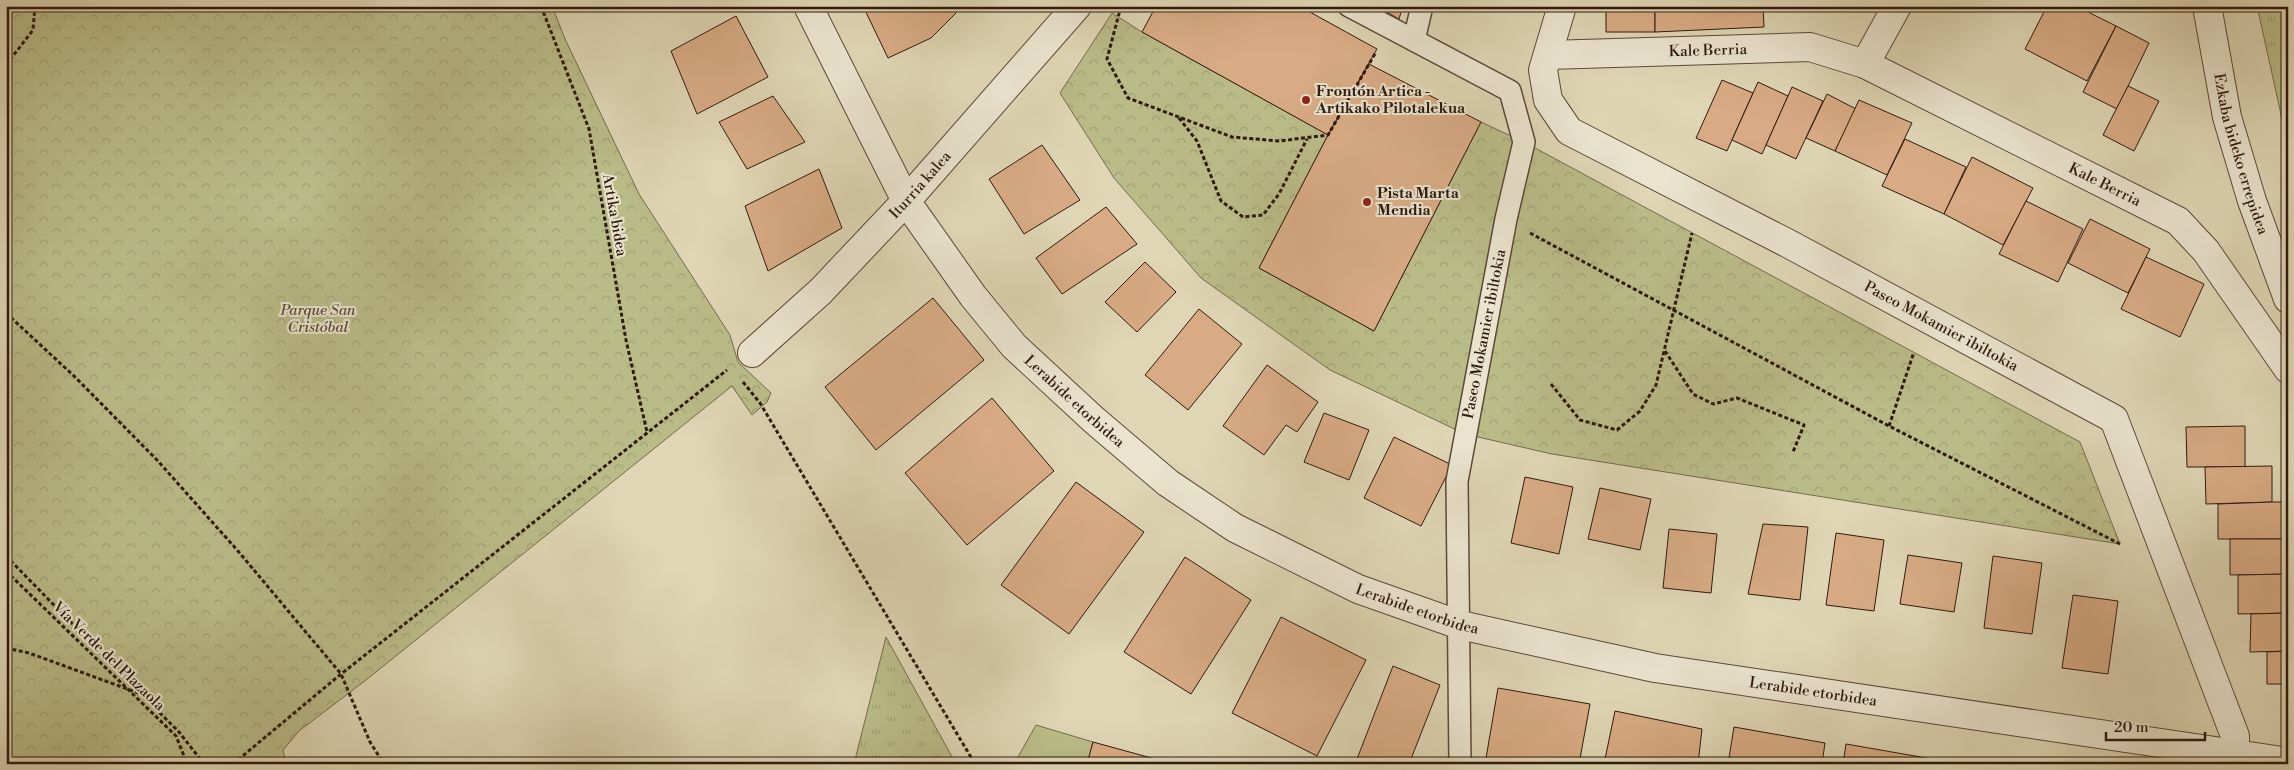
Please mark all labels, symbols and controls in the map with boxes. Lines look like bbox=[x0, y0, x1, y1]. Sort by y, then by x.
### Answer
street label: Kale Berria bbox=[1668, 40, 1748, 61]
street label: Ezkaba bideko errepidea bbox=[2209, 72, 2273, 238]
place label: Frontón Artica - Artikako Pilotalekua bbox=[1315, 82, 1466, 118]
marker: Frontón Artica - Artikako Pilotalekua bbox=[1300, 94, 1312, 106]
street label: Iturria kalea bbox=[885, 147, 956, 223]
street label: Kale Berria bbox=[2065, 159, 2144, 211]
street label: Artika bidea bbox=[598, 171, 631, 258]
place label: Pista Marta Mendia bbox=[1377, 184, 1460, 220]
marker: Pista Marta Mendia bbox=[1361, 196, 1373, 208]
street label: Paseo Mokamier ibiltokia bbox=[1459, 247, 1510, 421]
street label: Paseo Mokamier ibiltokia bbox=[1861, 277, 2022, 376]
park label: Parque San Cristóbal bbox=[280, 301, 356, 337]
street label: Lerabide etorbidea bbox=[1020, 351, 1129, 452]
street label: Lerabide etorbidea bbox=[1353, 580, 1481, 639]
street label: Vía Verde del Plazaola bbox=[48, 597, 169, 715]
street label: Lerabide etorbidea bbox=[1748, 673, 1879, 711]
scale bar bbox=[2106, 710, 2205, 742]
text: 20 m bbox=[2114, 718, 2149, 737]

